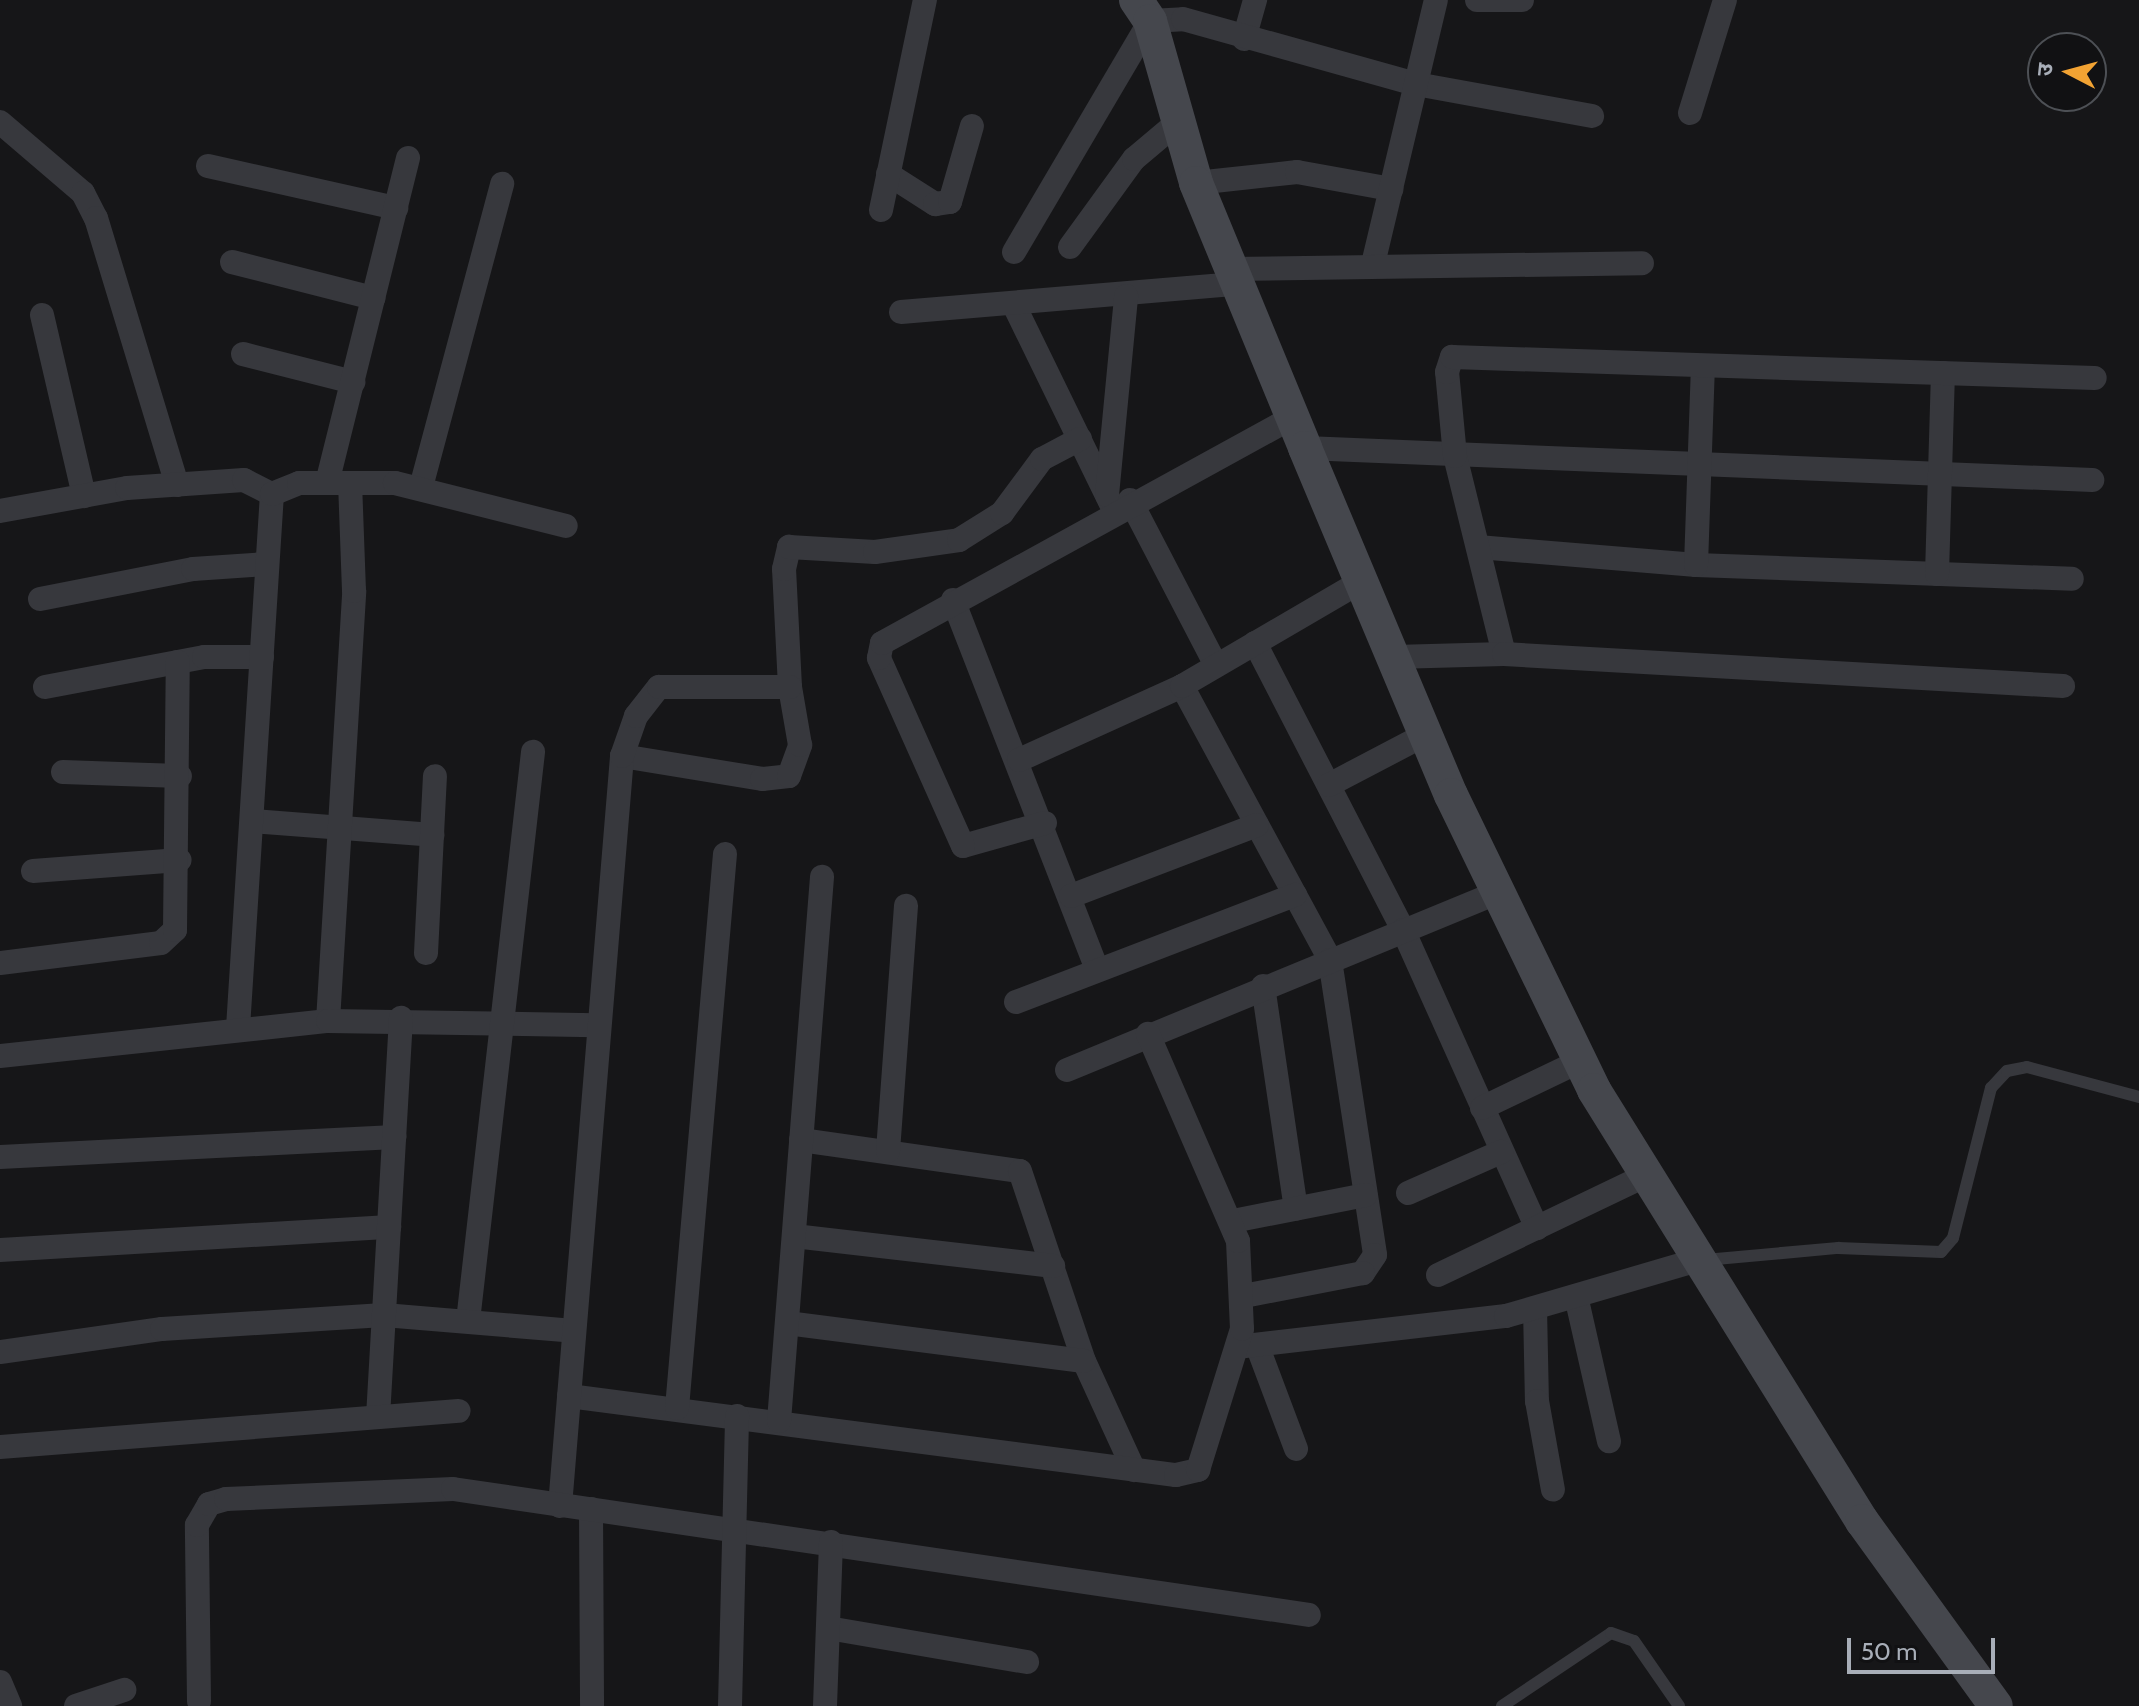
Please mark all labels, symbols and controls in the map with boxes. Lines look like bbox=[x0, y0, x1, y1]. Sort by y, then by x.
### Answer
north arrow bbox=[2027, 32, 2107, 112]
text: उ bbox=[2031, 62, 2059, 77]
scale bar bbox=[1851, 1622, 1999, 1672]
text: 50 m bbox=[1861, 1637, 1917, 1666]

